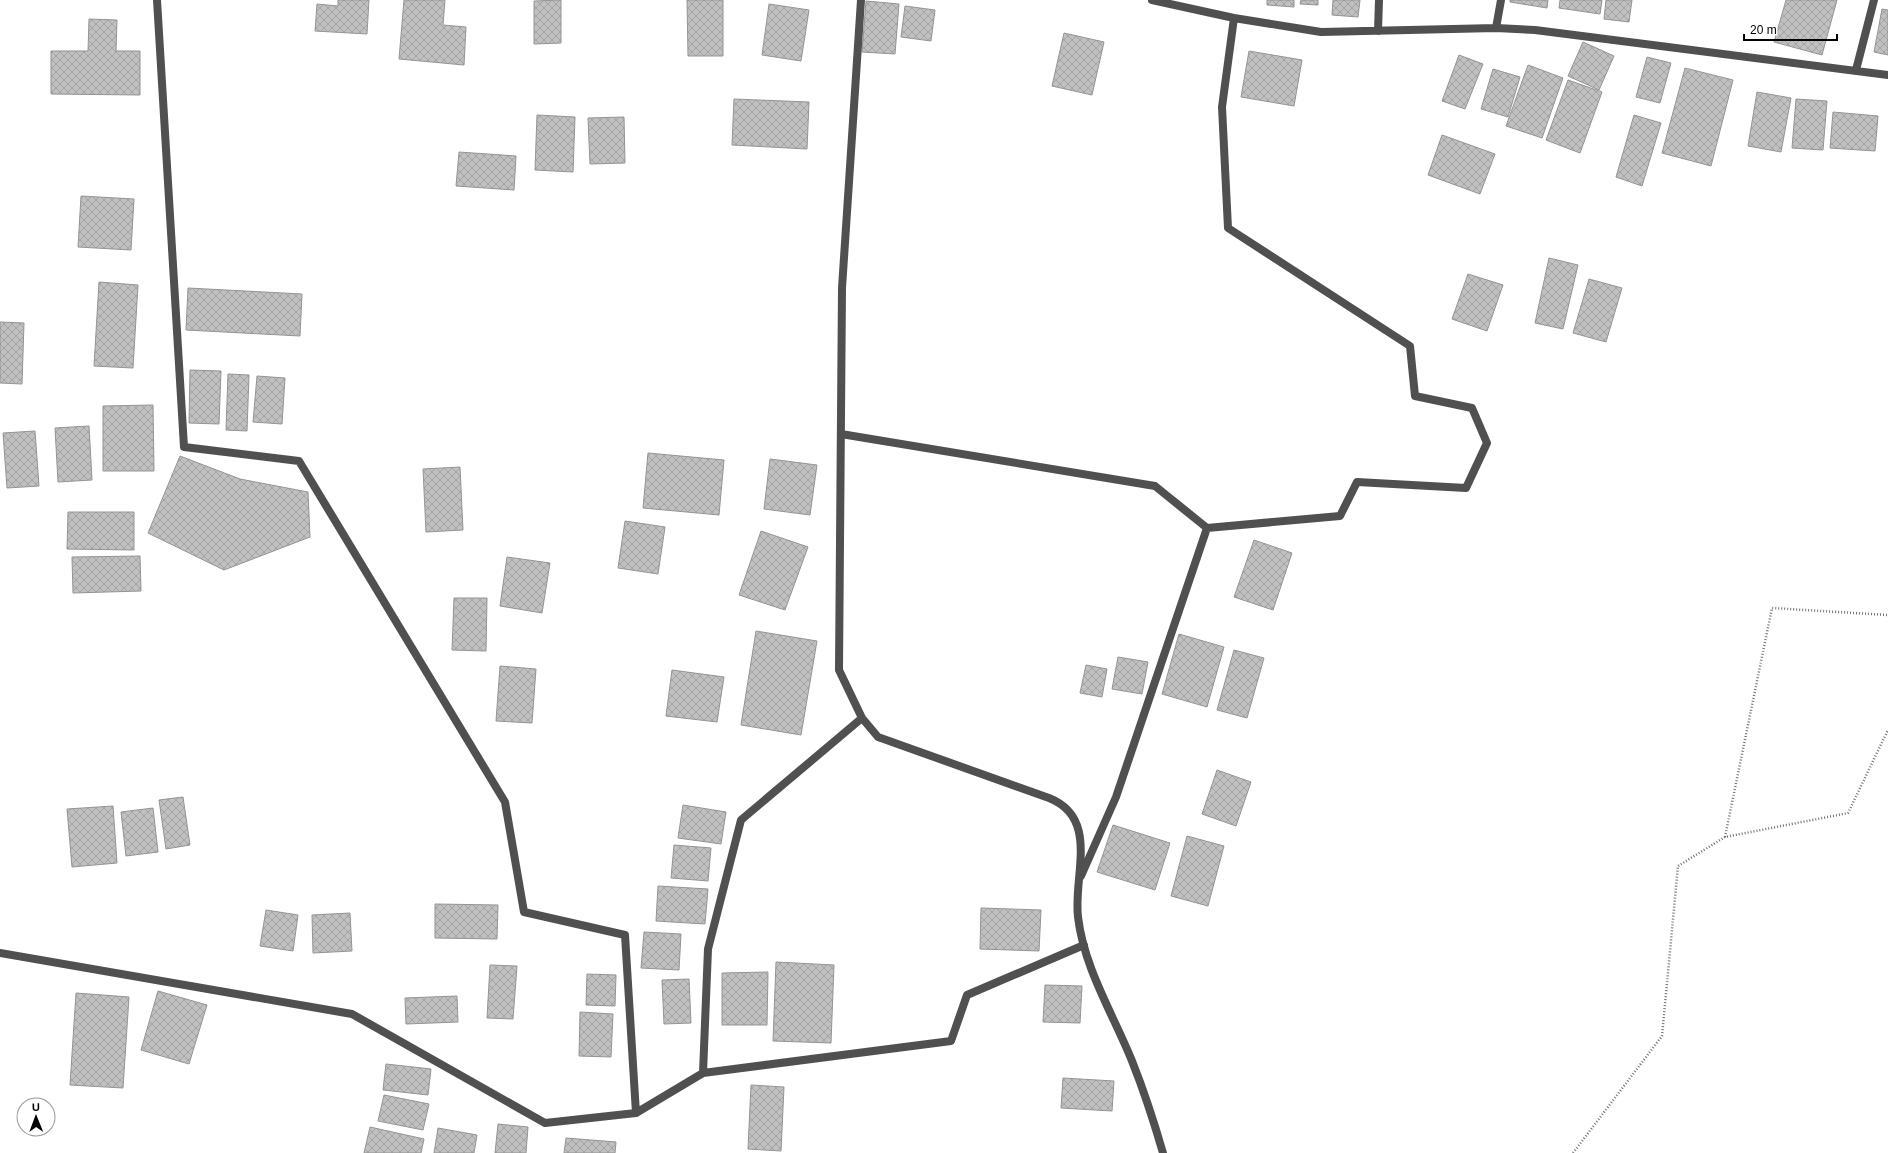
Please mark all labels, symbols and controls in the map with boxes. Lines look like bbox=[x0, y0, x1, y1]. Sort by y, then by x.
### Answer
scale bar bbox=[1744, 16, 1837, 42]
text: 20 m bbox=[1750, 23, 1777, 37]
north arrow bbox=[16, 1097, 56, 1137]
text: U bbox=[32, 1101, 40, 1113]

